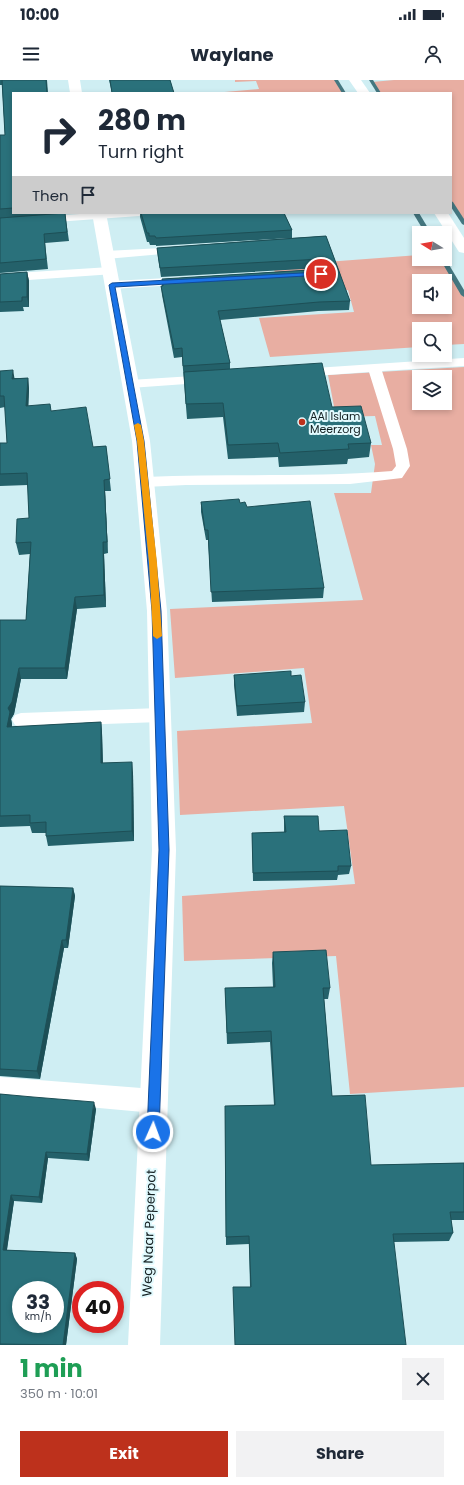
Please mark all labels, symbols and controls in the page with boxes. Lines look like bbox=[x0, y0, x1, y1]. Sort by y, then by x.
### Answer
text: 10:00 bbox=[20, 4, 59, 25]
text: Waylane bbox=[190, 42, 274, 67]
icon: menu bbox=[20, 43, 42, 65]
icon: person bbox=[422, 43, 444, 65]
text: 280 m bbox=[98, 101, 186, 140]
icon: right bbox=[32, 108, 84, 160]
text: Turn right bbox=[98, 139, 184, 164]
icon: arrive bbox=[77, 184, 99, 206]
text: Then bbox=[32, 185, 69, 206]
north arrow bbox=[412, 226, 452, 266]
map controls bbox=[412, 226, 452, 410]
pin bbox=[304, 257, 338, 291]
icon: arrive bbox=[310, 263, 332, 285]
button: sound bbox=[412, 274, 452, 314]
button: search bbox=[412, 322, 452, 362]
button: layers bbox=[412, 370, 452, 410]
place label: AAI Islam Meerzorg bbox=[310, 408, 361, 437]
marker: AAI Islam Meerzorg bbox=[297, 417, 307, 427]
position arrow bbox=[132, 1111, 174, 1153]
street label: Weg Naar Peperpot bbox=[137, 1169, 161, 1297]
speed limit sign: 40 bbox=[72, 1281, 124, 1333]
text: 33 bbox=[26, 1288, 50, 1316]
text: km/h bbox=[25, 1309, 51, 1324]
text: 1 min bbox=[20, 1352, 83, 1385]
button: close bbox=[402, 1358, 444, 1400]
text: 350 m · 10:01 bbox=[20, 1384, 98, 1403]
button: Exit bbox=[20, 1431, 228, 1477]
button: Share bbox=[236, 1431, 444, 1477]

